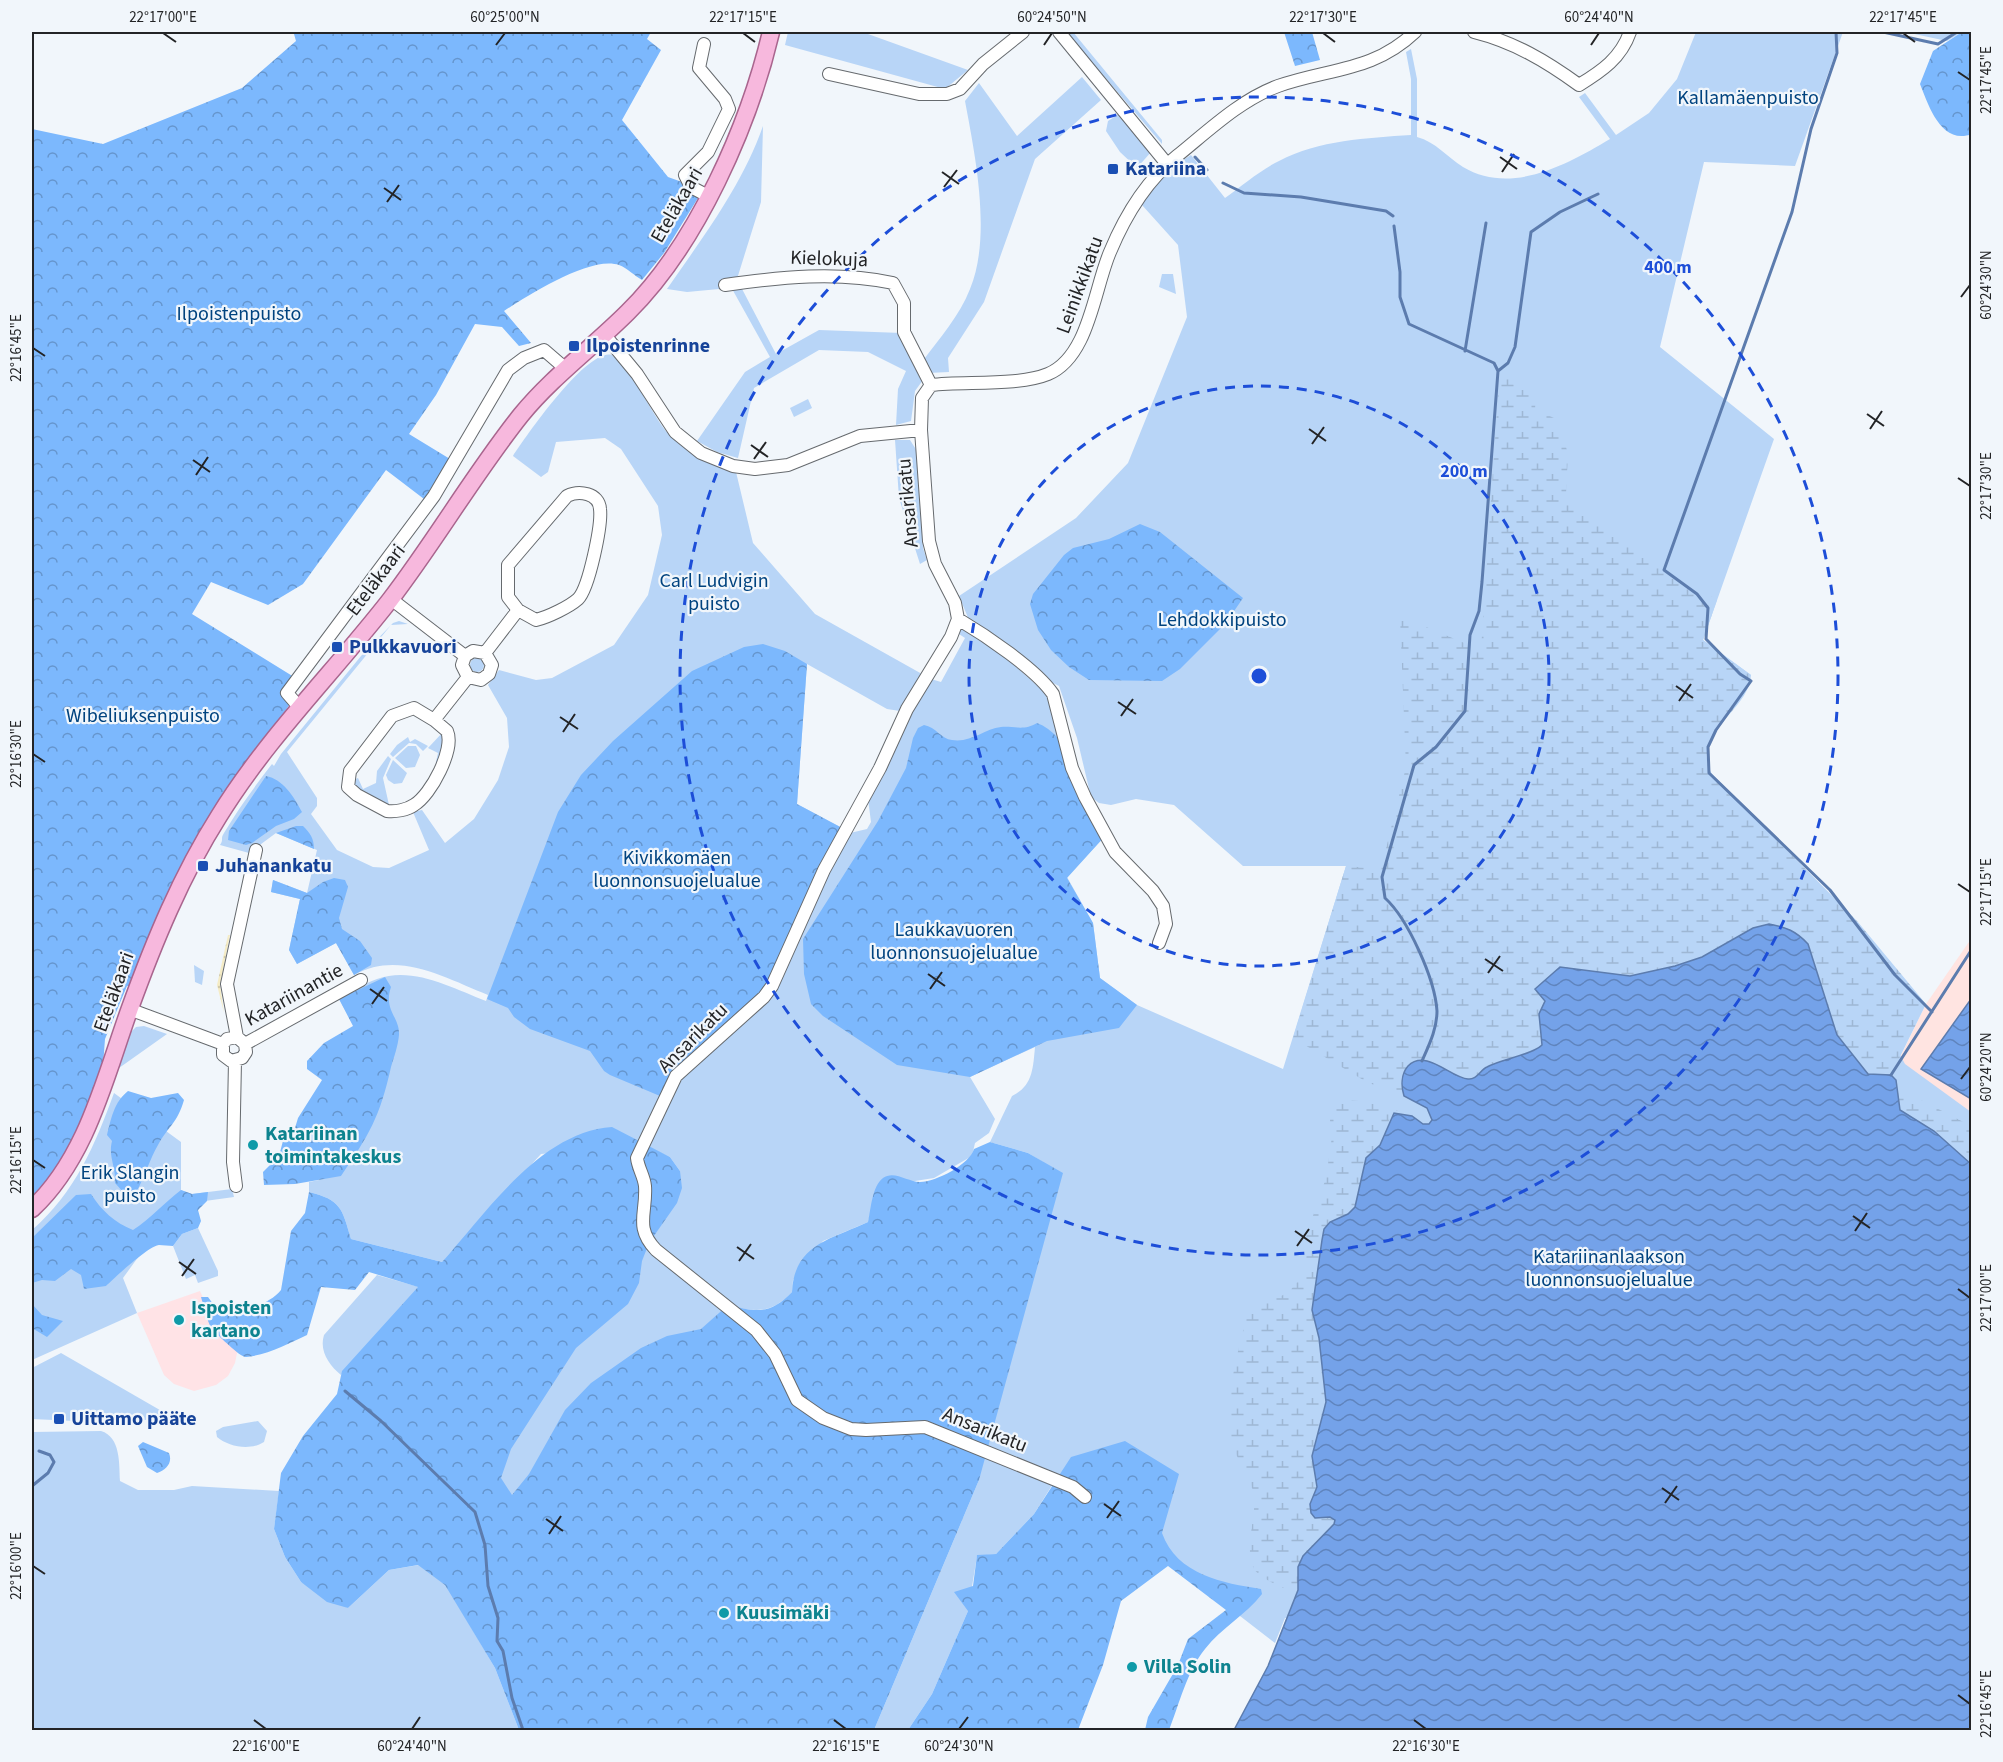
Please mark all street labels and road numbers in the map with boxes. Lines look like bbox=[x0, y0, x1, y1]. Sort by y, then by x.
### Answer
street label: Eteläkaari bbox=[644, 162, 710, 248]
street label: Leinikkikatu bbox=[1049, 232, 1111, 338]
street label: Kielokuja bbox=[790, 244, 868, 274]
street label: Ansarikatu bbox=[890, 457, 926, 549]
street label: Eteläkaari bbox=[340, 538, 412, 622]
street label: Eteläkaari bbox=[87, 948, 141, 1036]
street label: Katariinantie bbox=[240, 957, 348, 1033]
street label: Ansarikatu bbox=[652, 997, 734, 1079]
street label: Ansarikatu bbox=[938, 1400, 1032, 1460]

